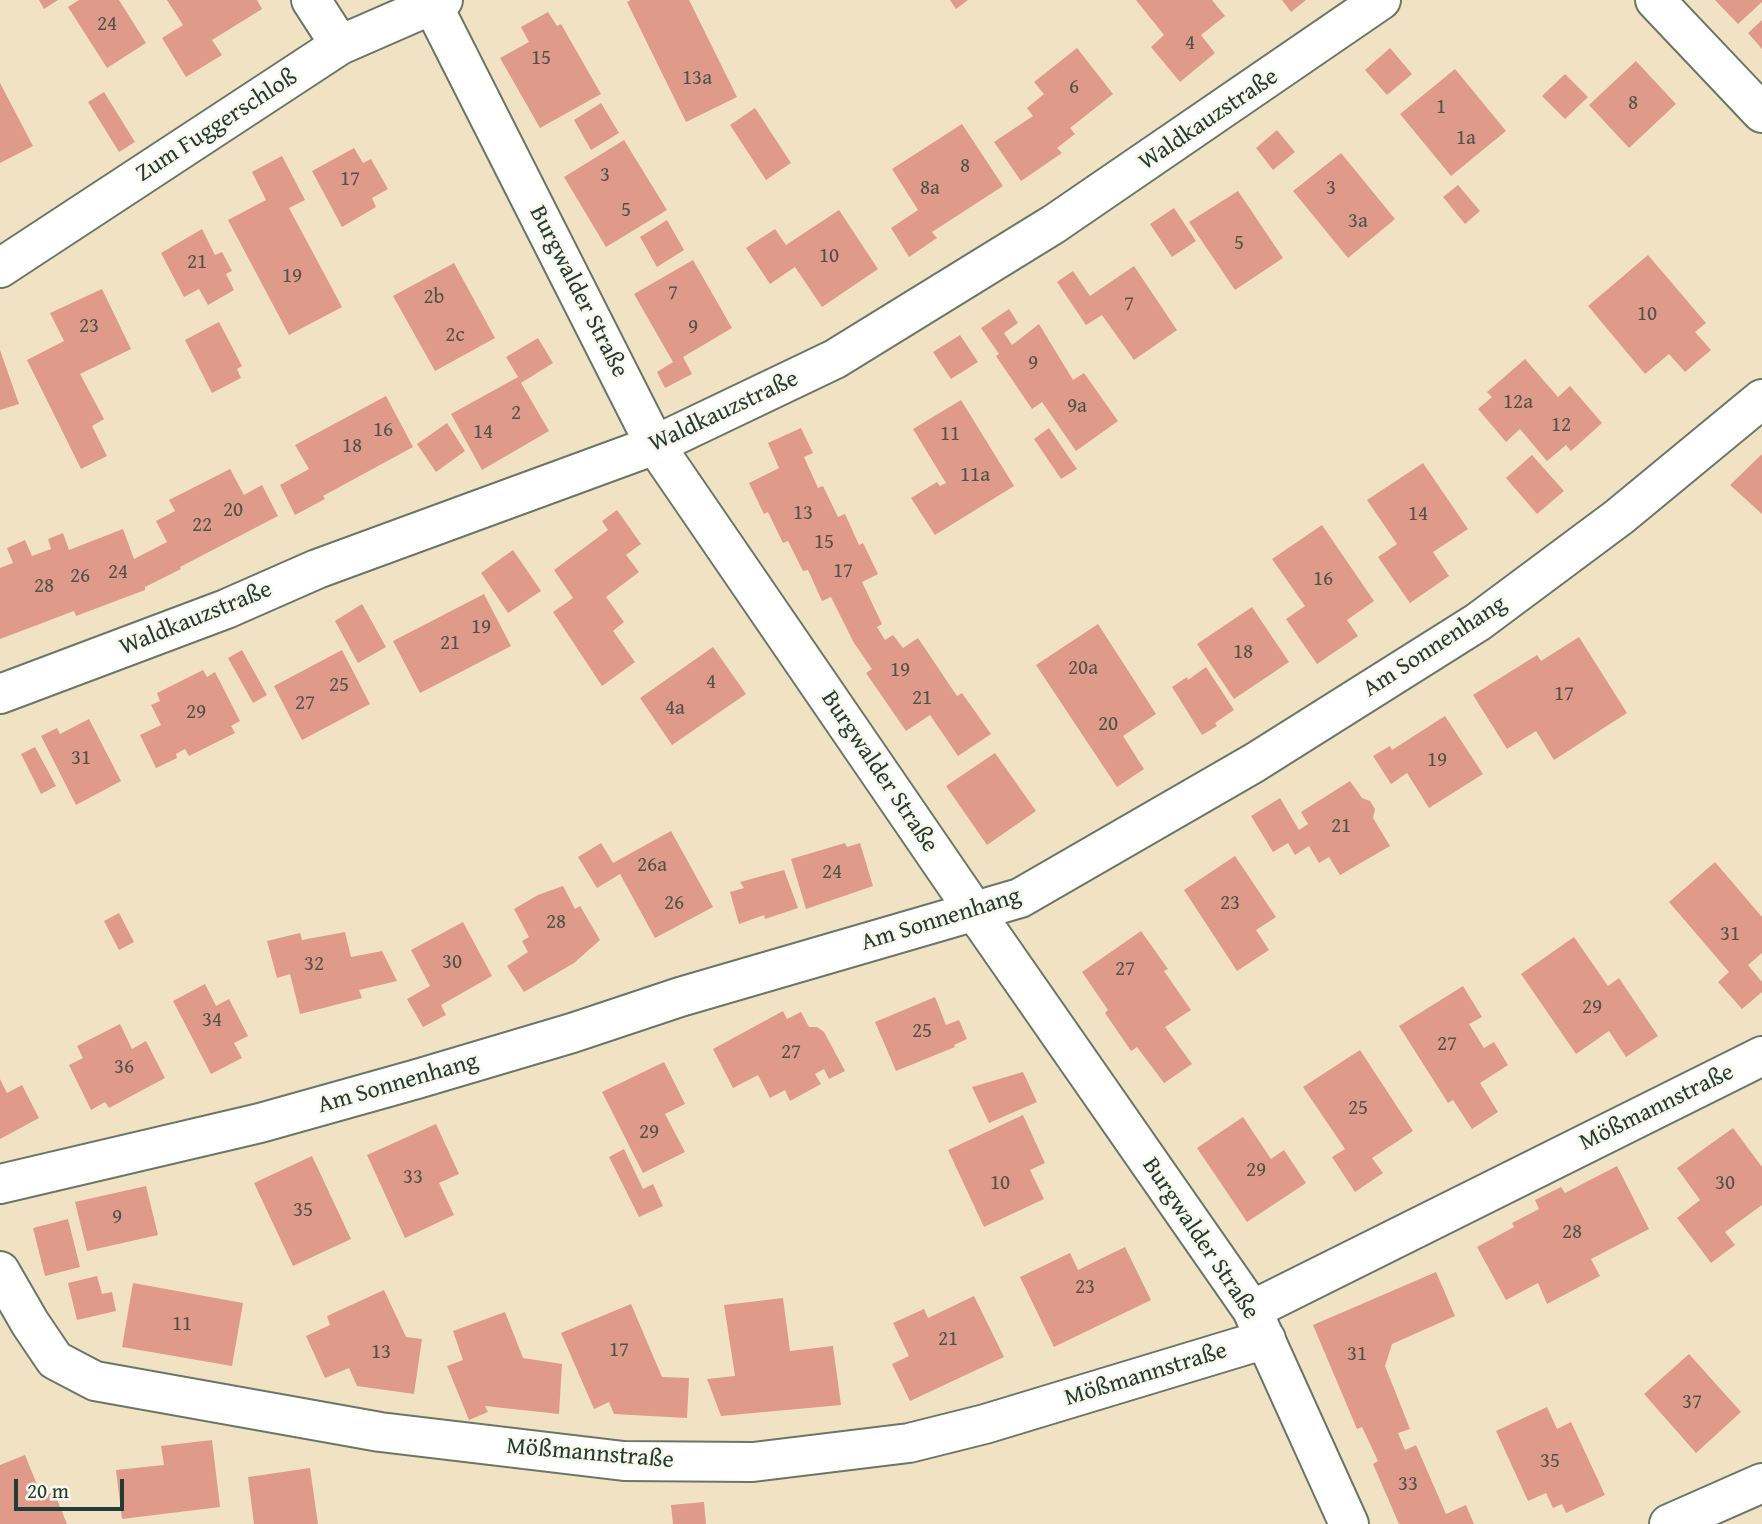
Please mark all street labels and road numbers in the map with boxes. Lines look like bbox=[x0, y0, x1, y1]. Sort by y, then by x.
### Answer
street label: Zum Fuggerschloß bbox=[131, 63, 303, 189]
street label: Waldkauzstraße bbox=[1134, 63, 1284, 177]
street label: Burgwalder Straße bbox=[522, 201, 634, 383]
street label: Waldkauzstraße bbox=[645, 365, 803, 459]
street label: Waldkauzstraße bbox=[116, 575, 276, 663]
street label: Am Sonnenhang bbox=[1358, 590, 1512, 704]
street label: Burgwalder Straße bbox=[814, 686, 944, 858]
street label: Am Sonnenhang bbox=[858, 882, 1024, 958]
street label: Am Sonnenhang bbox=[315, 1047, 481, 1121]
street label: Mößmannstraße bbox=[1575, 1058, 1739, 1158]
street label: Burgwalder Straße bbox=[1135, 1153, 1265, 1325]
street label: Mößmannstraße bbox=[1061, 1337, 1231, 1413]
street label: Mößmannstraße bbox=[505, 1432, 675, 1476]

